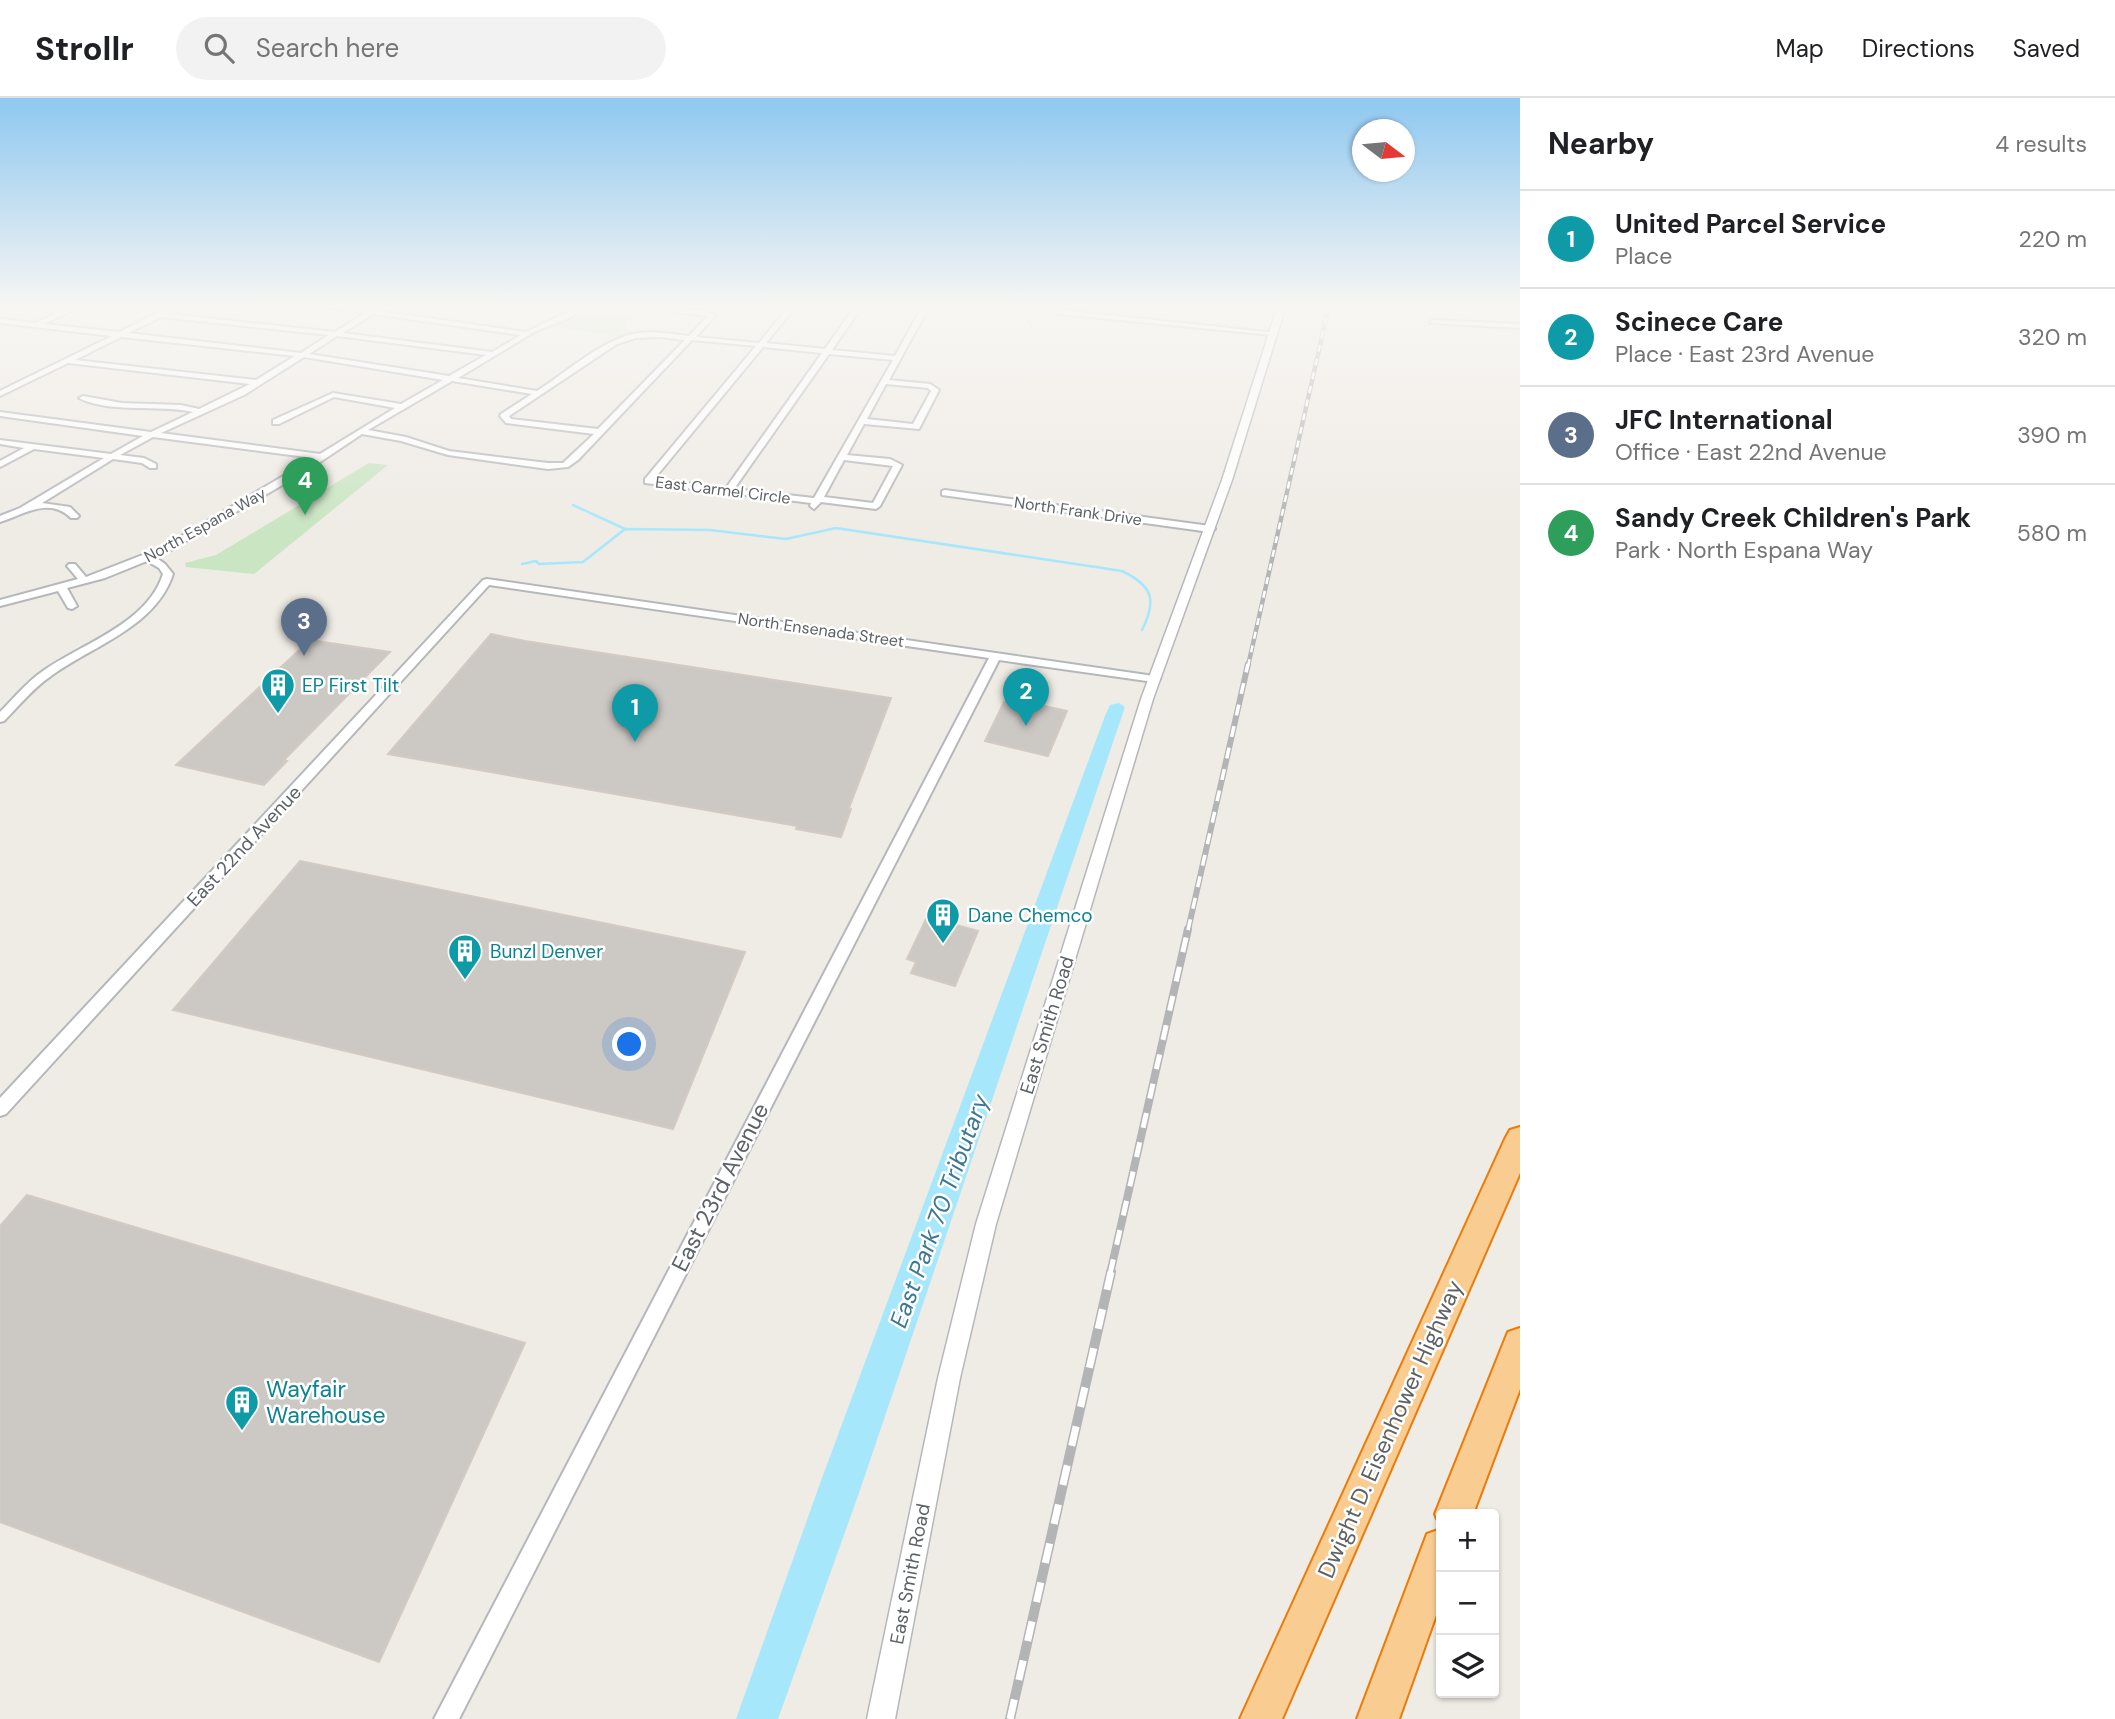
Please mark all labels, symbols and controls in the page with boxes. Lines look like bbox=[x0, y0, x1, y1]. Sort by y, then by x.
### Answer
search box bbox=[176, 17, 666, 80]
text: Strollr bbox=[35, 27, 134, 70]
icon: search bbox=[200, 29, 238, 67]
text: Search here bbox=[256, 31, 399, 65]
text: Map bbox=[1776, 33, 1824, 64]
text: Directions bbox=[1862, 33, 1975, 64]
text: Saved bbox=[2013, 33, 2080, 64]
north arrow bbox=[1352, 119, 1415, 182]
text: Nearby bbox=[1548, 124, 1654, 163]
text: 4 results bbox=[1995, 129, 2087, 159]
text: United Parcel Service bbox=[1615, 207, 1886, 241]
text: 1 bbox=[1567, 224, 1575, 254]
text: 220 m bbox=[2018, 224, 2087, 254]
text: Place bbox=[1615, 241, 1672, 271]
text: Scinece Care bbox=[1615, 305, 1783, 339]
text: 2 bbox=[1564, 322, 1578, 352]
text: 320 m bbox=[2018, 322, 2087, 352]
text: Place · East 23rd Avenue bbox=[1615, 339, 1874, 369]
text: JFC International bbox=[1615, 403, 1833, 437]
text: 3 bbox=[1564, 420, 1578, 450]
text: 390 m bbox=[2017, 420, 2087, 450]
text: Office · East 22nd Avenue bbox=[1615, 437, 1887, 467]
pin: 4 bbox=[282, 457, 328, 515]
street label: East Carmel Circle bbox=[654, 471, 792, 509]
street label: North Espana Way bbox=[140, 483, 270, 567]
street label: North Frank Drive bbox=[1013, 492, 1143, 530]
text: Sandy Creek Children's Park bbox=[1615, 501, 1971, 535]
text: 4 bbox=[1564, 518, 1578, 548]
text: 580 m bbox=[2017, 518, 2087, 548]
text: Park · North Espana Way bbox=[1615, 535, 1873, 565]
pin: 3 bbox=[281, 598, 327, 656]
street label: North Ensenada Street bbox=[736, 608, 906, 652]
building icon: EP First Tilt bbox=[259, 666, 297, 715]
pin: 2 bbox=[1003, 668, 1049, 726]
place label: EP First Tilt bbox=[302, 673, 399, 698]
pin: 1 bbox=[612, 684, 658, 742]
street label: East 22nd Avenue bbox=[181, 780, 307, 912]
building icon: Dane Chemco bbox=[924, 896, 962, 945]
place label: Dane Chemco bbox=[968, 903, 1093, 928]
building icon: Bunzl Denver bbox=[446, 932, 484, 981]
place label: Bunzl Denver bbox=[490, 939, 603, 964]
street label: East Smith Road bbox=[1014, 953, 1080, 1097]
your location bbox=[612, 1027, 646, 1061]
water label: East Park 70 Tributary bbox=[882, 1090, 996, 1332]
street label: East 23rd Avenue bbox=[665, 1098, 775, 1276]
street label: Dwight D. Eisenhower Highway bbox=[1311, 1275, 1469, 1583]
place label: Wayfair Warehouse bbox=[266, 1374, 385, 1430]
building icon: Wayfair Warehouse bbox=[223, 1383, 261, 1432]
street label: East Smith Road bbox=[884, 1501, 936, 1647]
map controls bbox=[1436, 1509, 1499, 1698]
button: + bbox=[1436, 1509, 1499, 1572]
button: − bbox=[1436, 1572, 1499, 1635]
button: layers bbox=[1436, 1635, 1499, 1698]

